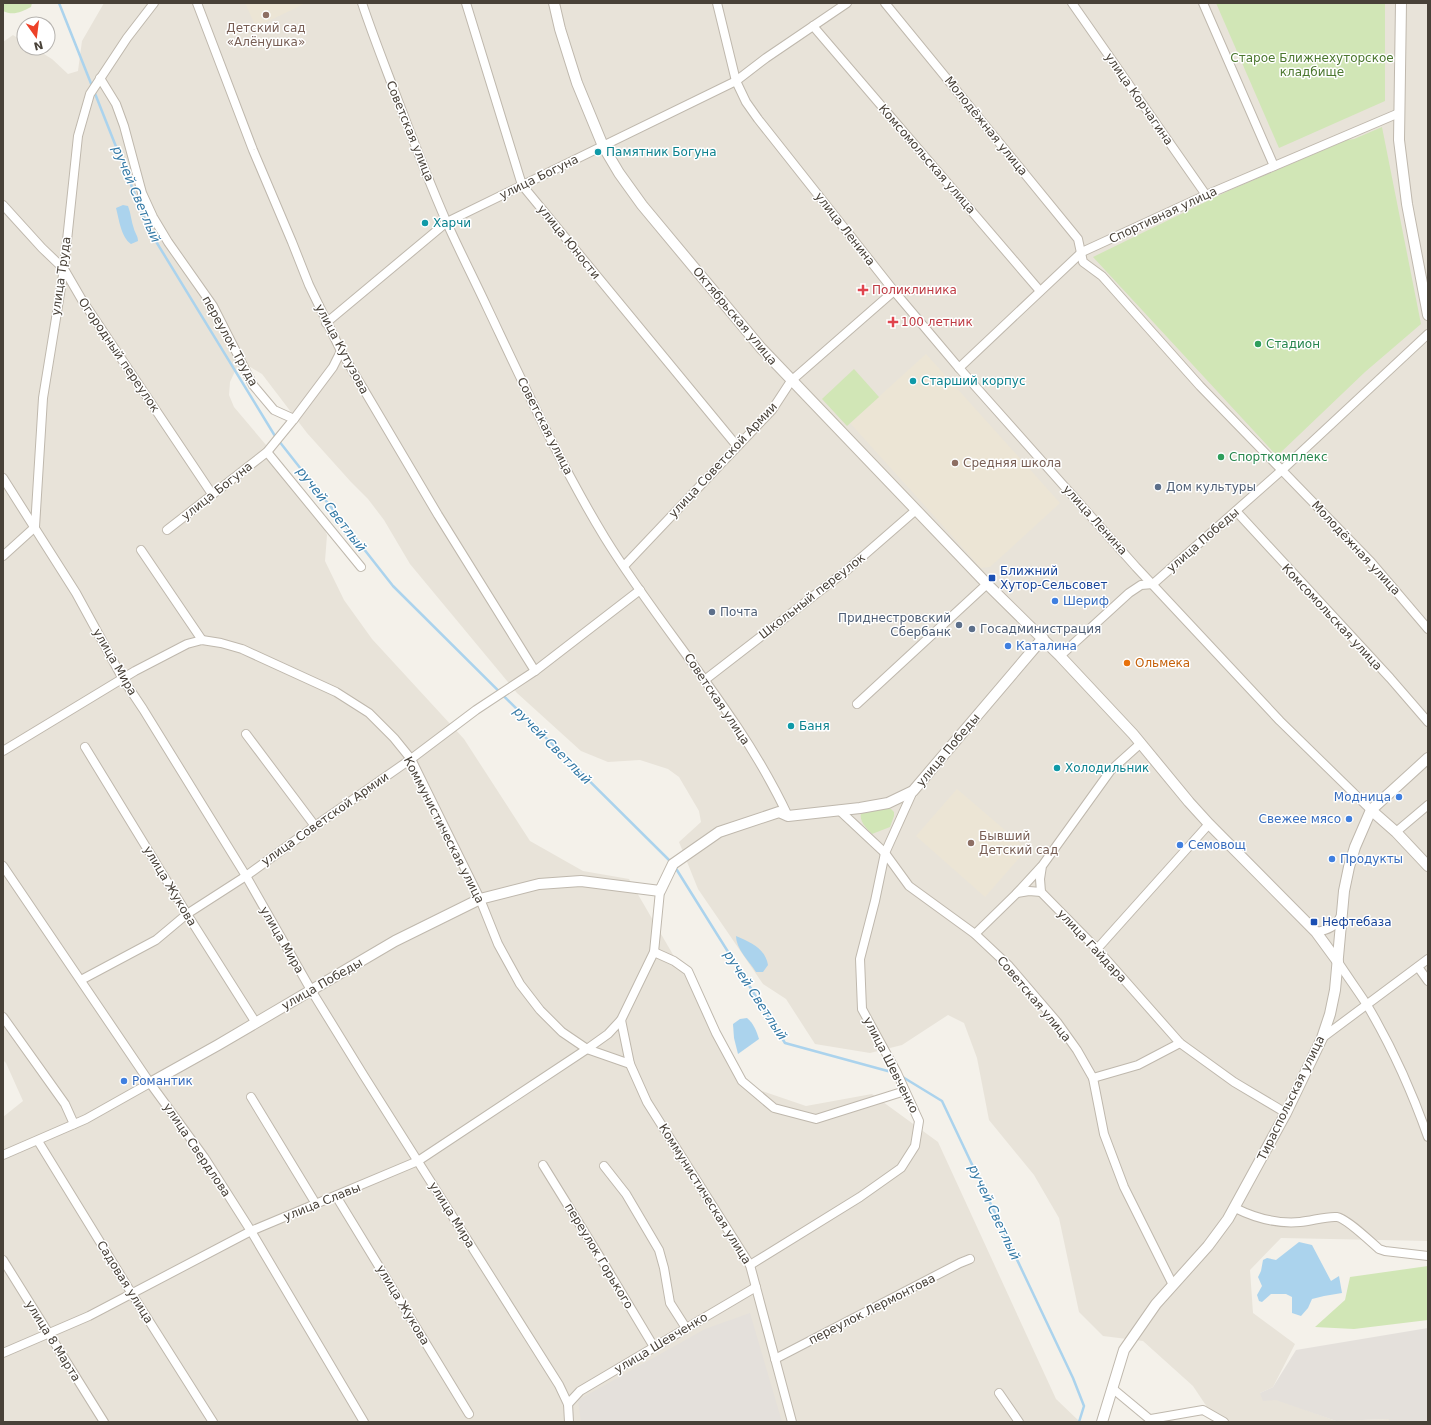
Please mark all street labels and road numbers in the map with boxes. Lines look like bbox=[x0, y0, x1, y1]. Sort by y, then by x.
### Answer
street label: улица Корчагина bbox=[1102, 50, 1176, 148]
street label: Молодёжная улица bbox=[942, 74, 1030, 178]
street label: Советская улица bbox=[383, 79, 437, 183]
street label: Комсомольская улица bbox=[876, 101, 978, 217]
street label: улица Богуна bbox=[497, 152, 581, 202]
street label: Спортивная улица bbox=[1107, 184, 1219, 246]
street label: улица Ленина bbox=[812, 190, 878, 268]
street label: улица Юности bbox=[535, 202, 603, 282]
street label: улица Труда bbox=[49, 236, 73, 316]
street label: Октябрьская улица bbox=[690, 264, 780, 368]
street label: переулок Труда bbox=[199, 293, 261, 389]
street label: Огородный переулок bbox=[75, 295, 163, 415]
street label: улица Кутузова bbox=[312, 302, 372, 396]
street label: Советская улица bbox=[514, 375, 576, 477]
street label: улица Советской Армии bbox=[666, 400, 780, 520]
street label: улица Богуна bbox=[179, 459, 255, 523]
street label: улица Ленина bbox=[1060, 482, 1130, 558]
street label: Молодёжная улица bbox=[1309, 498, 1403, 598]
street label: улица Победы bbox=[1164, 505, 1242, 575]
street label: Школьный переулок bbox=[756, 550, 868, 642]
street label: Комсомольская улица bbox=[1279, 561, 1385, 673]
street label: улица Мира bbox=[90, 626, 140, 698]
street label: Советская улица bbox=[681, 651, 753, 747]
street label: улица Победы bbox=[913, 711, 983, 789]
street label: Коммунистическая улица bbox=[401, 754, 487, 906]
street label: улица Советской Армии bbox=[259, 770, 391, 868]
street label: улица Жукова bbox=[141, 843, 199, 929]
street label: улица Мира bbox=[257, 904, 307, 976]
street label: улица Гайдара bbox=[1054, 906, 1130, 986]
street label: Советская улица bbox=[994, 953, 1074, 1045]
street label: улица Победы bbox=[279, 955, 365, 1013]
street label: улица Шевченко bbox=[861, 1015, 921, 1115]
street label: Тираспольская улица bbox=[1254, 1033, 1327, 1164]
street label: улица Свердлова bbox=[160, 1100, 234, 1200]
street label: Коммунистическая улица bbox=[656, 1121, 754, 1267]
street label: улица Мира bbox=[426, 1179, 478, 1251]
street label: улица Славы bbox=[281, 1180, 363, 1224]
street label: переулок Горького bbox=[562, 1201, 636, 1311]
street label: Садовая улица bbox=[94, 1238, 156, 1326]
street label: улица Жукова bbox=[374, 1262, 432, 1348]
street label: переулок Лермонтова bbox=[806, 1271, 938, 1347]
street label: улица 8 Марта bbox=[22, 1298, 84, 1384]
street label: улица Шевченко bbox=[612, 1310, 710, 1376]

